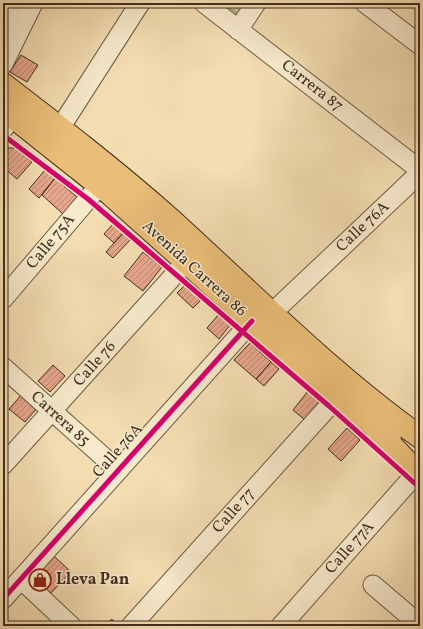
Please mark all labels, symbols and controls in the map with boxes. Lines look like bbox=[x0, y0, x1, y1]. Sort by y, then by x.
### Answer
street label: Carrera 87 bbox=[276, 55, 348, 117]
street label: Calle 76A bbox=[331, 196, 395, 258]
street label: Calle 75A bbox=[22, 210, 80, 274]
street label: Avenida Carrera 86 bbox=[137, 216, 251, 322]
street label: Calle 76 bbox=[69, 336, 121, 392]
street label: Carrera 85 bbox=[26, 386, 94, 452]
street label: Calle 76A bbox=[88, 419, 148, 483]
street label: Calle 77 bbox=[208, 483, 260, 539]
street label: Calle 77A bbox=[320, 517, 380, 579]
shop icon: Lleva Pan bbox=[27, 567, 53, 593]
place label: Lleva Pan bbox=[56, 569, 130, 591]

